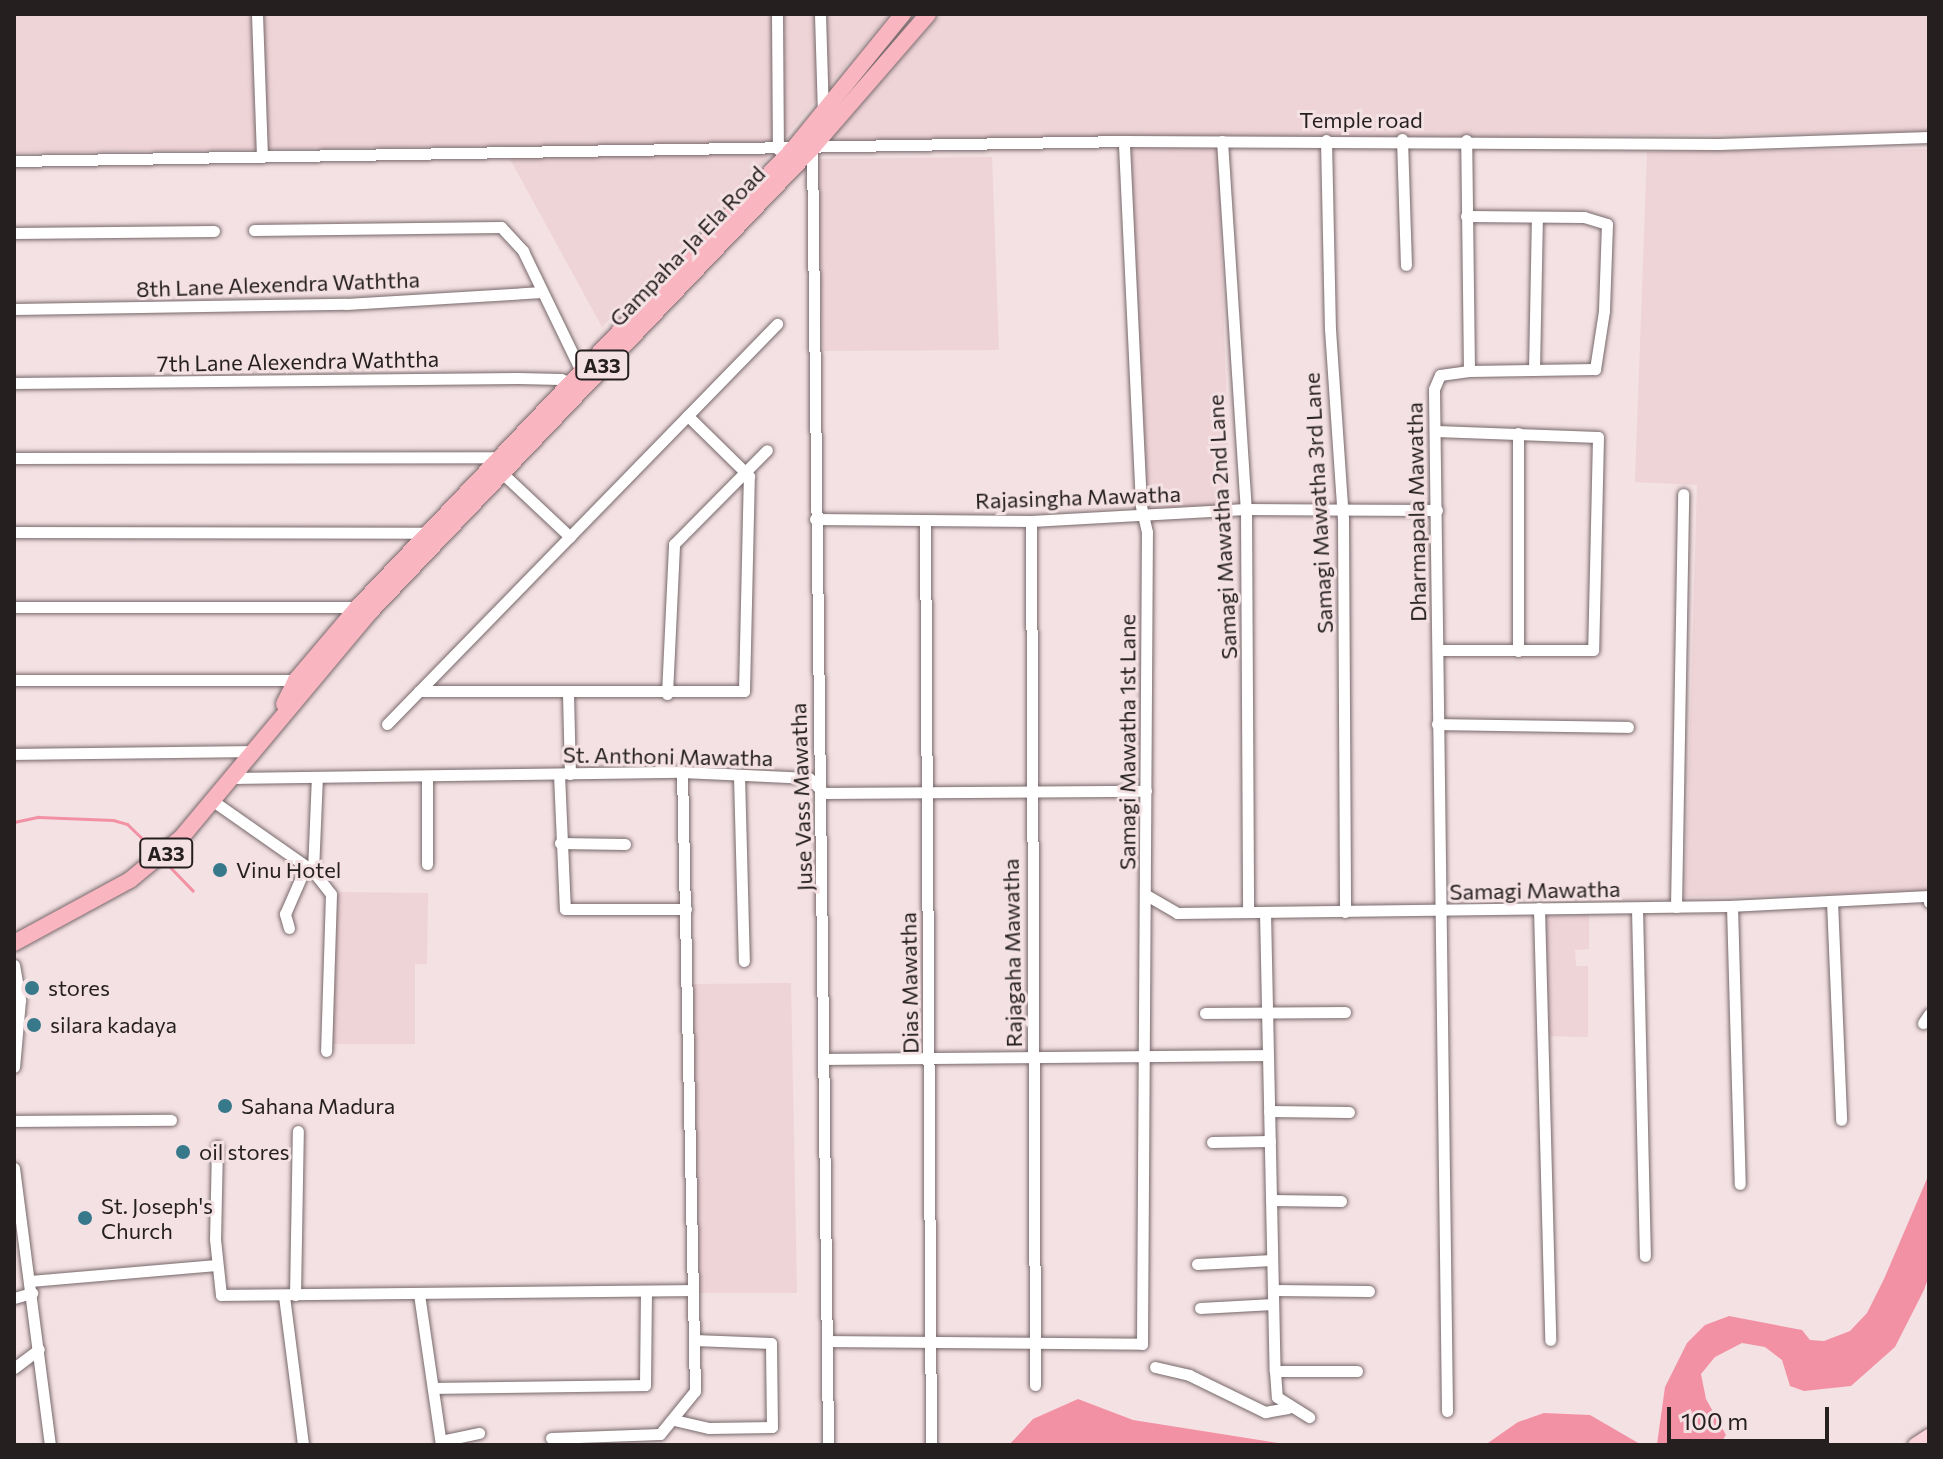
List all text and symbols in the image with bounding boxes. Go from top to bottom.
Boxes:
street label: Temple road [1299,107,1423,133]
street label: Gampaha-Ja Ela Road [604,160,770,332]
street label: 8th Lane Alexendra Waththa [136,266,420,302]
street label: 7th Lane Alexendra Waththa [157,345,439,377]
road number: A33 [574,349,630,381]
street label: Samagi Mawatha 3rd Lane [1298,372,1338,634]
street label: Samagi Mawatha 2nd Lane [1202,394,1242,660]
street label: Dharmapala Mawatha [1401,402,1431,622]
street label: Rajasingha Mawatha [975,480,1181,514]
street label: Samagi Mawatha 1st Lane [1114,614,1140,870]
street label: Juse Vass Mawatha [785,702,817,892]
street label: St. Anthoni Mawatha [563,741,773,771]
road number: A33 [138,837,194,869]
place label: Vinu Hotel [236,857,341,883]
street label: Rajagaha Mawatha [997,858,1027,1048]
marker: Vinu Hotel [211,861,229,879]
street label: Samagi Mawatha [1449,875,1621,905]
street label: Dias Mawatha [895,912,923,1054]
place label: stores [48,975,110,1001]
marker: stores [23,979,41,997]
place label: silara kadaya [50,1012,177,1038]
marker: silara kadaya [25,1016,43,1034]
place label: Sahana Madura [241,1093,395,1119]
marker: Sahana Madura [216,1097,234,1115]
place label: oil stores [199,1139,290,1165]
marker: oil stores [174,1143,192,1161]
place label: St. Joseph's Church [101,1192,213,1244]
marker: St. Joseph's Church [76,1209,94,1227]
scale bar [1671,1391,1833,1441]
text: 100 m [1681,1406,1748,1435]

